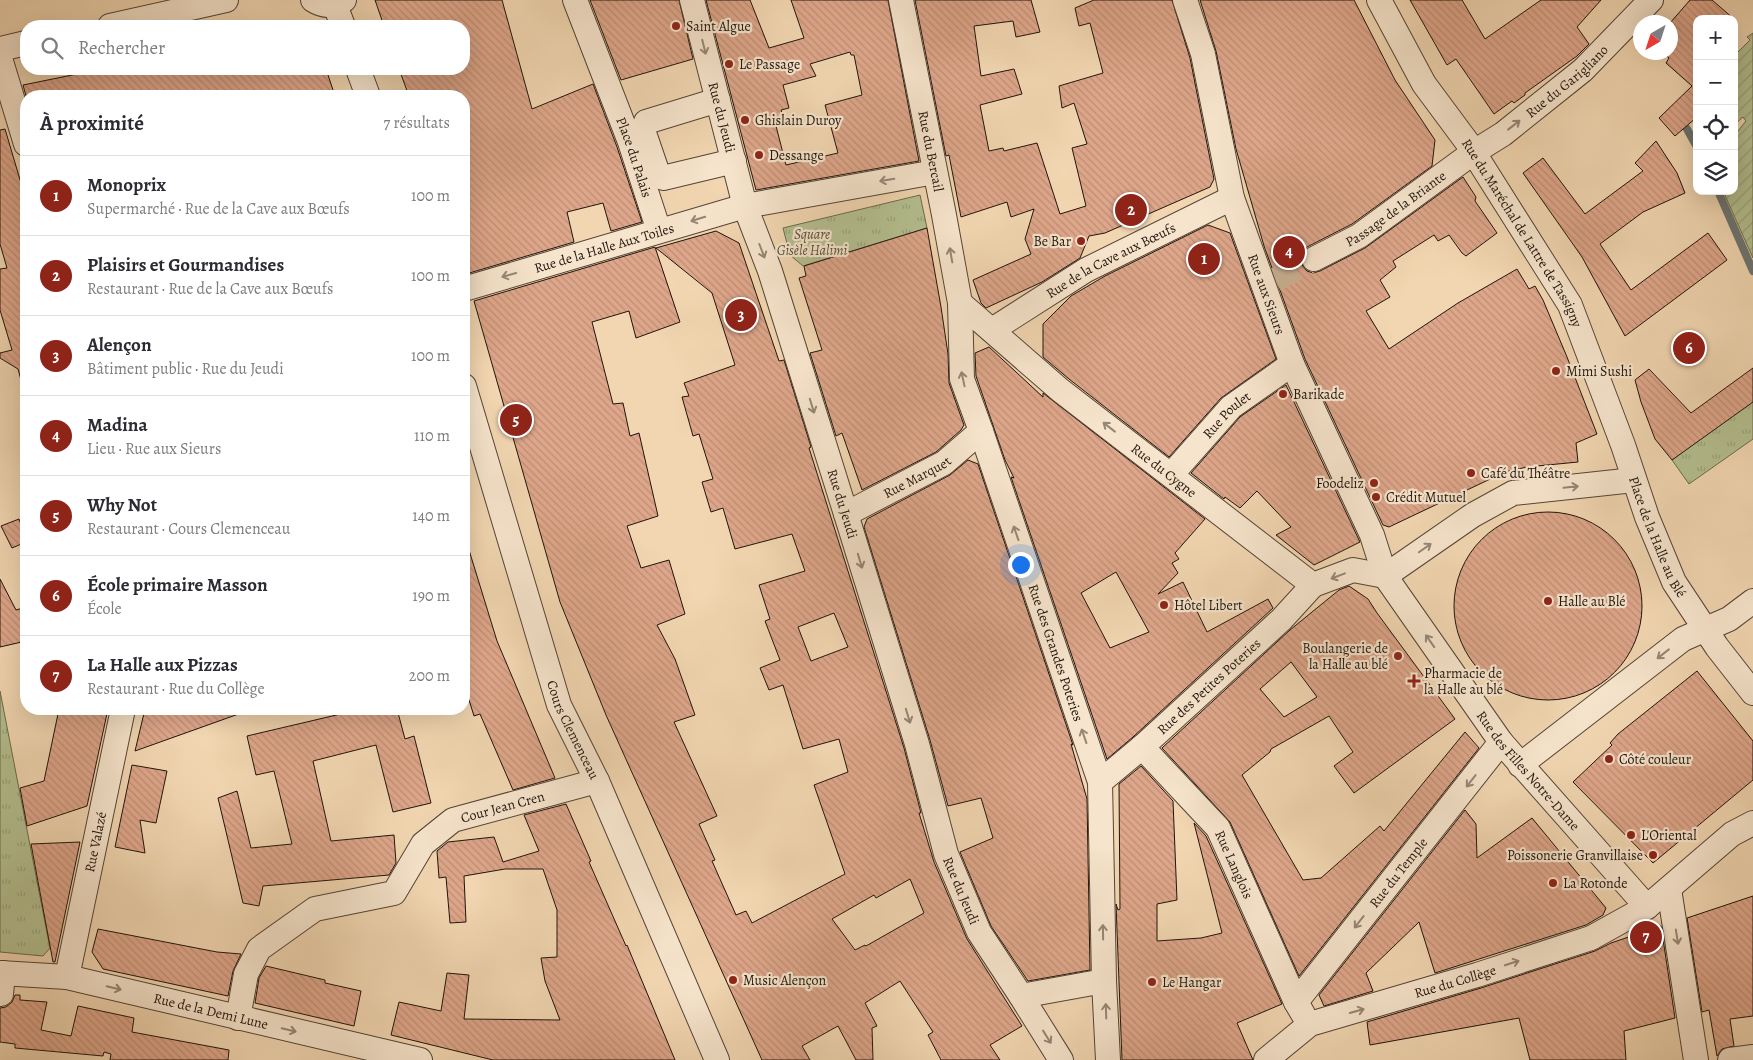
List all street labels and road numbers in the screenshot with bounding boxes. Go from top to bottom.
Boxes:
street label: Rue du Garigliano [1522,41,1613,122]
street label: Rue du Jeudi [703,80,740,155]
street label: Rue du Bercail [913,109,948,194]
street label: Place du Palais [611,114,656,200]
street label: Rue du Maréchal de Lattre de Tassigny [1457,135,1587,331]
street label: Passage de la Briante [1342,167,1450,251]
street label: Rue de la Halle Aux Toiles [532,218,676,278]
street label: Rue de la Cave aux Bœufs [1043,218,1179,303]
street label: Rue aux Sieurs [1243,251,1290,337]
street label: Rue Poulet [1198,387,1255,443]
street label: Rue du Cygne [1127,439,1201,502]
street label: Rue Marquet [880,452,956,503]
street label: Rue du Jeudi [822,466,862,541]
street label: Place de la Halle au Blé [1624,474,1691,601]
street label: Rue des Grandes Poteries [1024,581,1088,724]
street label: Rue des Petites Poteries [1153,634,1265,739]
street label: Cours Clemenceau [542,678,604,783]
street label: Rue des Filles Notre-Dame [1472,707,1584,835]
street label: Cour Jean Cren [459,787,547,828]
street label: Rue Valazé [80,810,111,874]
street label: Rue Langlois [1210,827,1258,902]
street label: Rue du Temple [1365,834,1432,912]
street label: Rue du Jeudi [938,854,984,928]
street label: Rue du Collège [1412,960,1498,1003]
street label: Rue de la Demi Lune [152,989,270,1034]

